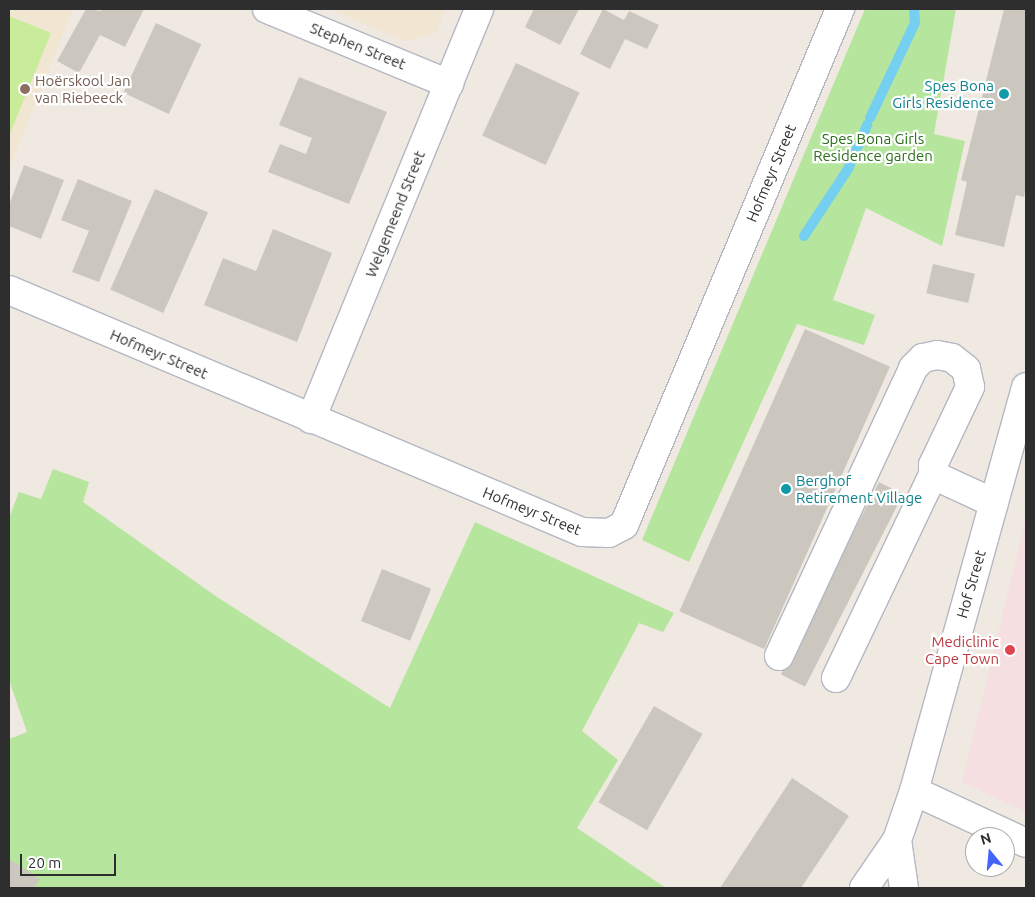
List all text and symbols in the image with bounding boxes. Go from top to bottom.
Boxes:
street label: Stephen Street [308,19,408,73]
place label: Hoërskool Jan van Riebeeck [35,71,131,106]
place label: Spes Bona Girls Residence [892,76,994,111]
marker: Hoërskool Jan van Riebeeck [19,83,31,95]
marker: Spes Bona Girls Residence [998,88,1010,100]
street label: Hofmeyr Street [742,121,800,225]
park label: Spes Bona Girls Residence garden [813,129,933,164]
street label: Welgemeend Street [361,148,429,280]
street label: Hofmeyr Street [107,325,211,383]
place label: Berghof Retirement Village [796,471,922,506]
street label: Hofmeyr Street [480,483,584,539]
marker: Berghof Retirement Village [780,483,792,495]
street label: Hof Street [953,548,989,620]
place label: Mediclinic Cape Town [925,632,999,667]
marker: Mediclinic Cape Town [1003,643,1017,657]
north arrow [965,827,1015,877]
text: N [979,829,993,848]
scale bar [22,844,119,876]
text: 20 m [28,854,61,871]

